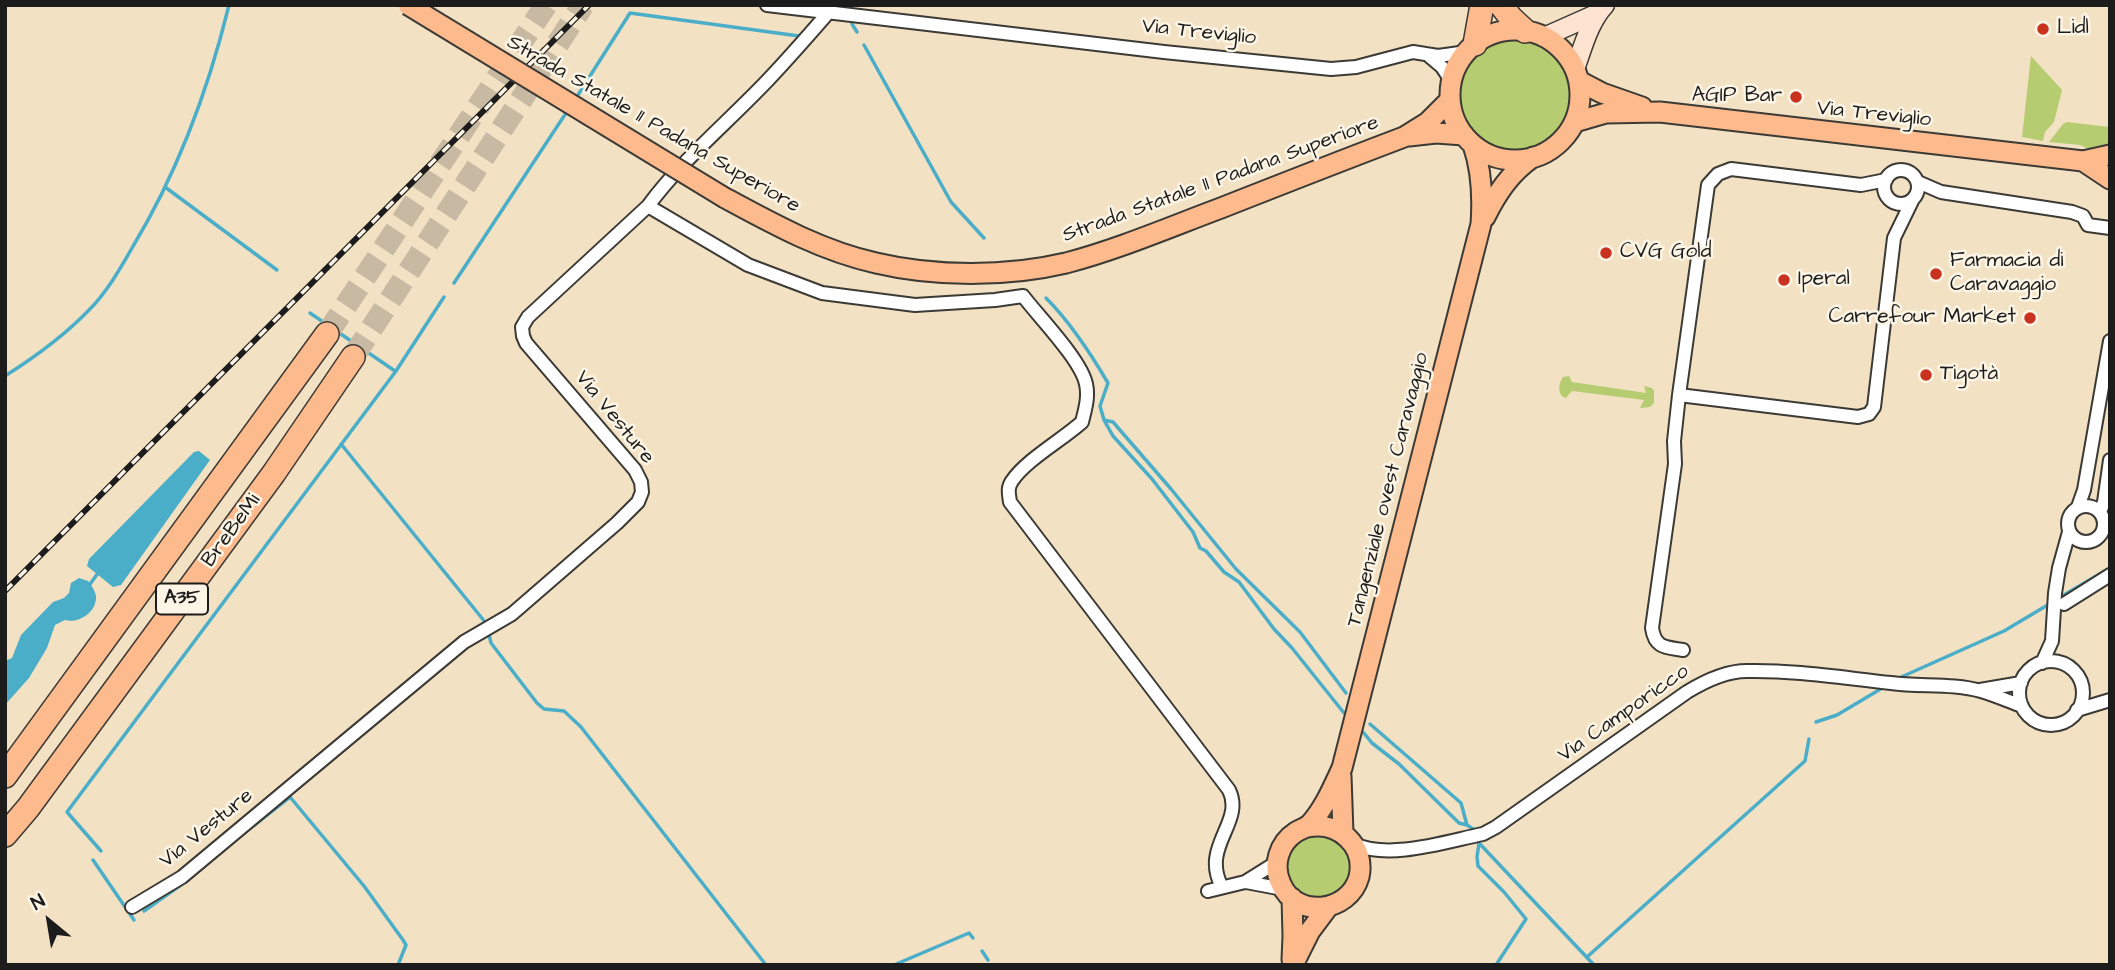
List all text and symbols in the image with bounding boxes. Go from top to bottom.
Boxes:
street label: Via Treviglio [1141,14,1257,52]
place label: Lidl [2057,16,2089,42]
marker: Lidl [2035,21,2051,37]
street label: Strada Statale 11 Padana Superiore [502,30,804,220]
place label: AGIP Bar [1692,84,1782,110]
marker: AGIP Bar [1788,89,1804,105]
street label: Via Treviglio [1816,96,1932,134]
street label: Strada Statale 11 Padana Superiore [1059,111,1383,249]
place label: CVG Gold [1620,240,1711,266]
marker: CVG Gold [1598,245,1614,261]
place label: Farmacia di Caravaggio [1950,249,2063,299]
marker: Farmacia di Caravaggio [1928,266,1944,282]
place label: Iperal [1798,267,1850,293]
marker: Iperal [1776,272,1792,288]
place label: Carrefour Market [1829,305,2016,331]
marker: Carrefour Market [2022,310,2038,326]
street label: Tangenziale ovest Caravaggio [1343,350,1435,630]
place label: Tigotà [1940,362,1998,388]
street label: Via Vesture [569,366,659,470]
marker: Tigotà [1918,367,1934,383]
street label: BreBeMi [197,489,267,573]
road number: A35 [156,584,208,614]
street label: Via Camporicco [1554,660,1694,768]
street label: Via Vesture [155,784,259,874]
north arrow [14,886,84,956]
text: N [26,888,50,917]

